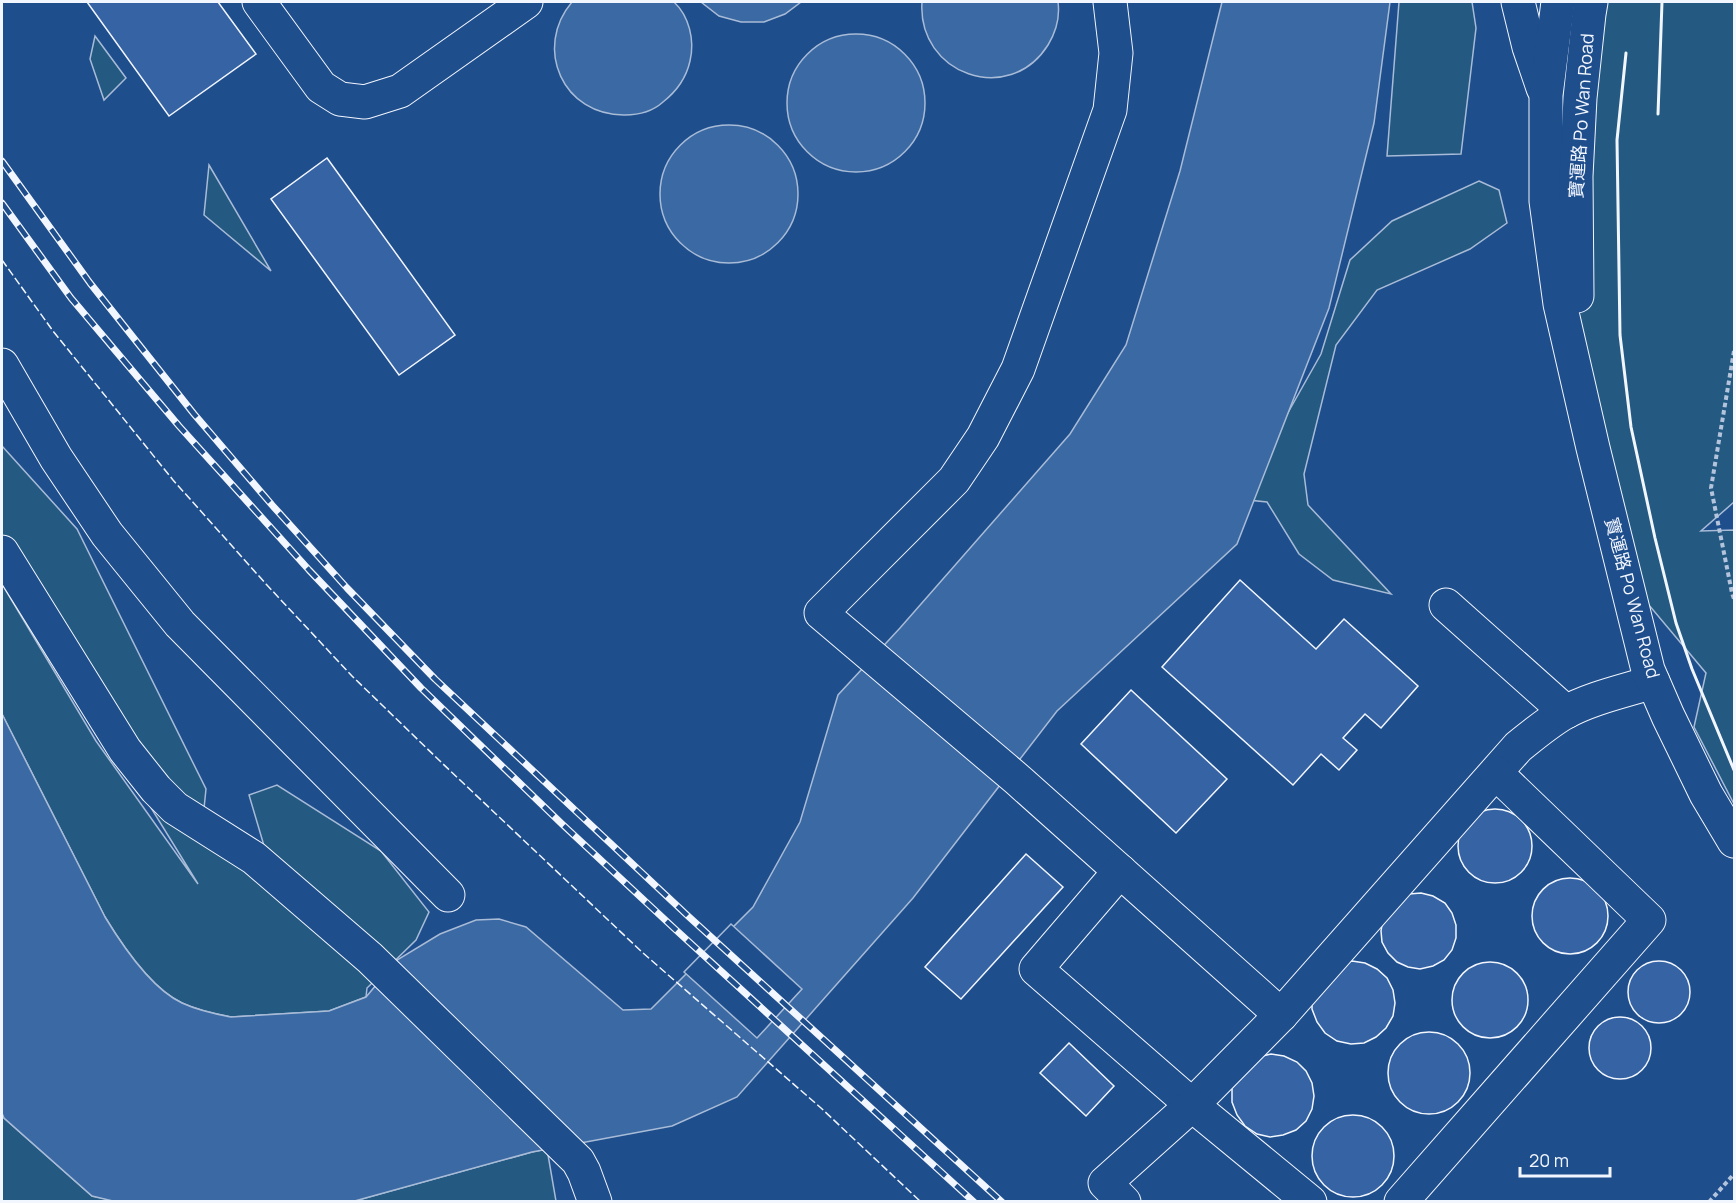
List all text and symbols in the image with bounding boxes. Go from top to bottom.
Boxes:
street label: 寶運路 Po Wan Road [1563,32,1599,199]
street label: 寶運路 Po Wan Road [1600,515,1666,681]
scale bar [1520,1140,1610,1178]
text: 20 m [1529,1148,1569,1172]

